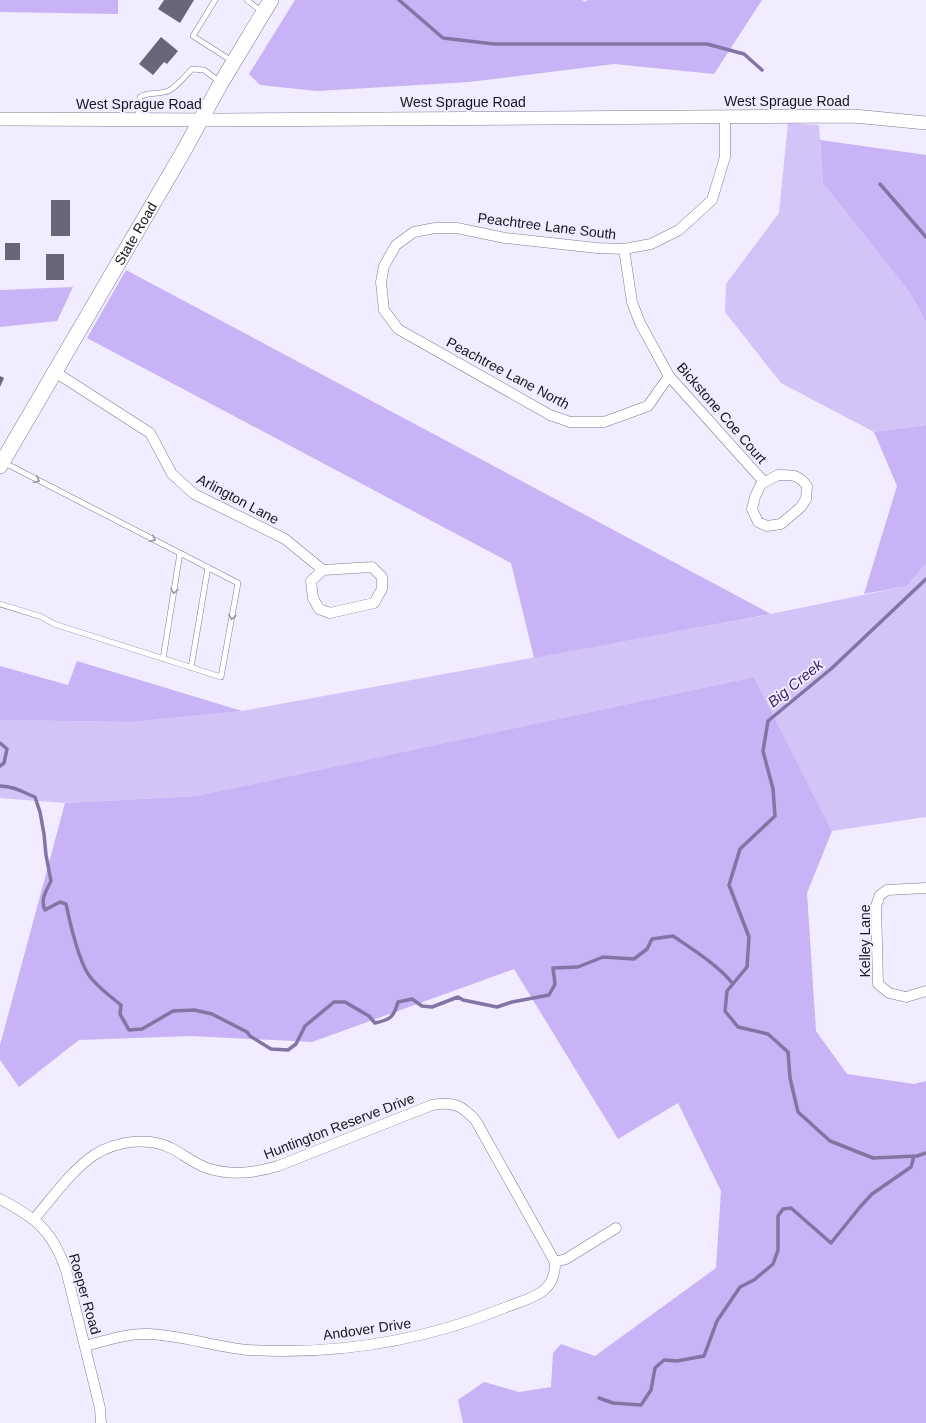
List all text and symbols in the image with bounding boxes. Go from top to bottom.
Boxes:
street label: West Sprague Road [724,93,850,109]
street label: West Sprague Road [400,94,526,110]
street label: West Sprague Road [76,96,202,112]
street label: State Road [111,199,160,268]
street label: Peachtree Lane South [477,210,617,242]
street label: Peachtree Lane North [444,334,572,412]
street label: Bickstone Coe Court [674,359,770,467]
street label: Arlington Lane [194,471,282,527]
one-way arrow [33,475,40,483]
one-way arrow [149,534,156,542]
one-way arrow [170,588,179,594]
one-way arrow [228,614,236,620]
water label: Big Creek [764,655,827,710]
street label: Kelley Lane [857,904,873,978]
street label: Huntington Reserve Drive [261,1090,417,1162]
street label: Roeper Road [66,1252,104,1336]
street label: Andover Drive [322,1315,412,1343]

